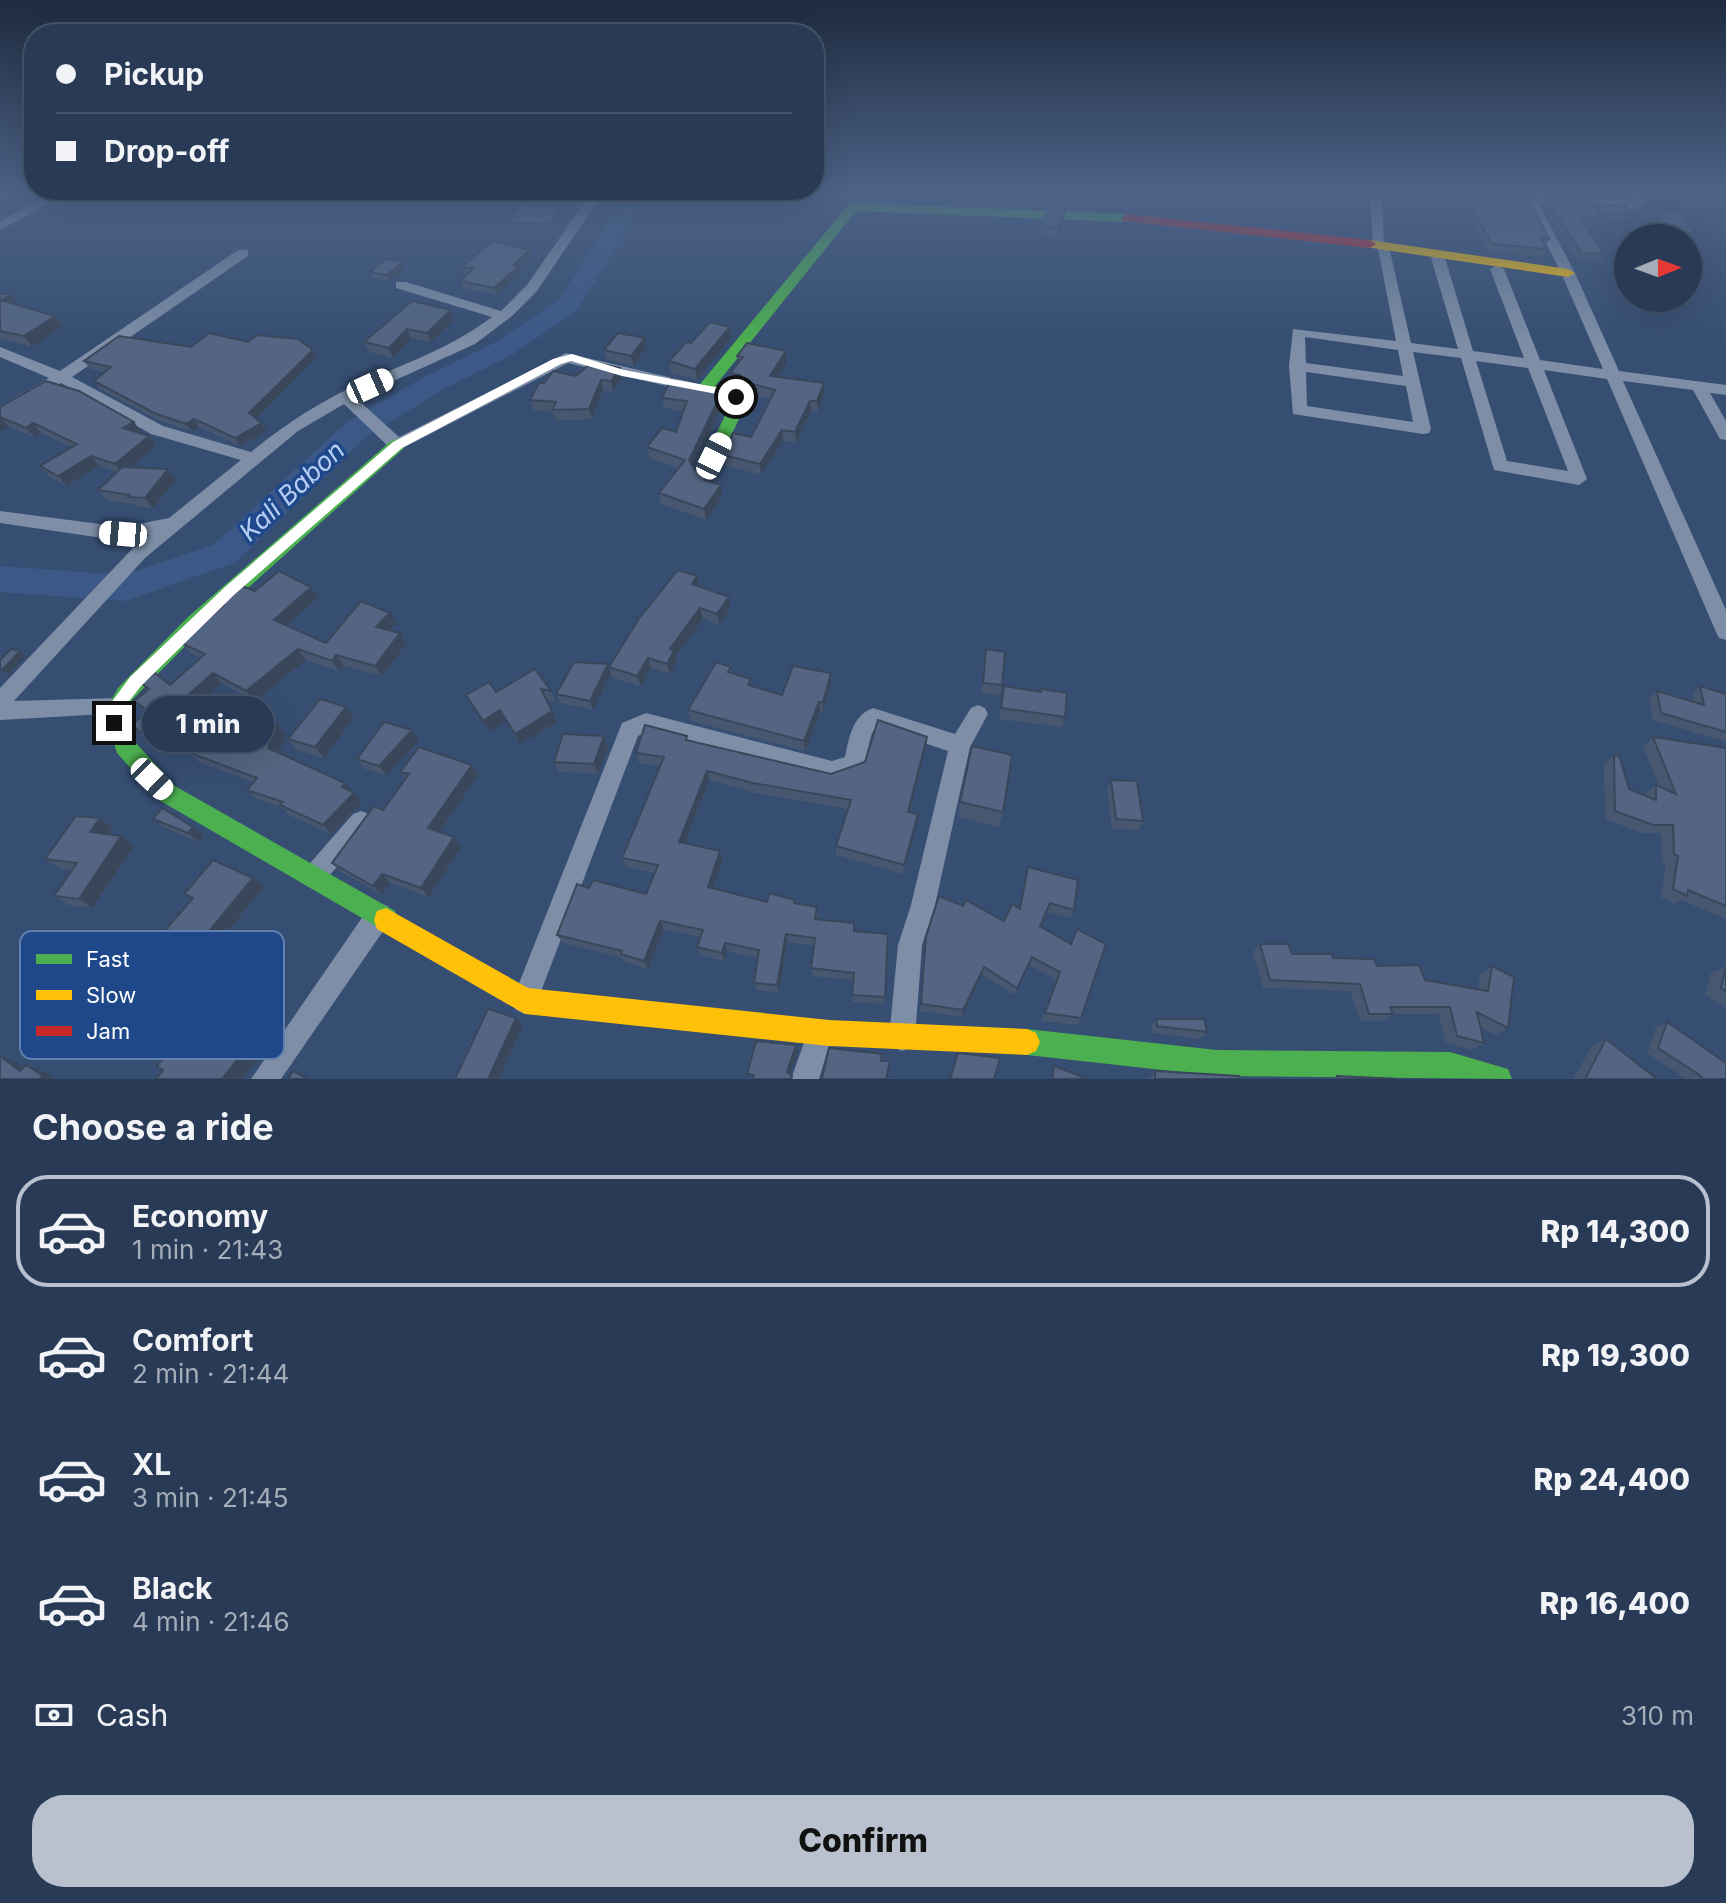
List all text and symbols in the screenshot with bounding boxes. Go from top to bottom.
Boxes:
text: Pickup [104,56,204,92]
text: Drop-off [104,133,230,169]
north arrow [1614,224,1702,312]
map controls [1614,224,1702,312]
car [343,365,397,407]
route start [718,379,754,415]
car [693,429,735,483]
water label: Kali Babon [233,434,351,547]
car [98,520,148,548]
callout: 1 min [142,695,274,751]
route end [96,705,132,741]
text: 1 min [175,708,241,739]
car [126,754,178,804]
legend [20,931,284,1059]
text: Fast [86,946,130,972]
text: Slow [86,982,136,1008]
text: Jam [86,1018,130,1044]
text: Choose a ride [32,1105,274,1149]
icon: car [36,1195,108,1267]
text: Economy [132,1198,268,1234]
text: Rp 14,300 [1540,1213,1690,1249]
text: 1 min · 21:43 [132,1234,283,1265]
icon: car [36,1319,108,1391]
text: Comfort [132,1322,253,1358]
text: Rp 19,300 [1541,1337,1690,1373]
text: 2 min · 21:44 [132,1358,289,1389]
icon: car [36,1443,108,1515]
text: XL [132,1446,171,1482]
text: Rp 24,400 [1533,1461,1690,1497]
text: 3 min · 21:45 [132,1482,288,1513]
icon: car [36,1567,108,1639]
text: Black [132,1570,212,1606]
text: Rp 16,400 [1539,1585,1690,1621]
text: 4 min · 21:46 [132,1606,290,1637]
icon: cash [32,1693,76,1737]
text: Cash [96,1697,168,1733]
text: 310 m [1621,1700,1694,1731]
button: Confirm [32,1795,1694,1887]

